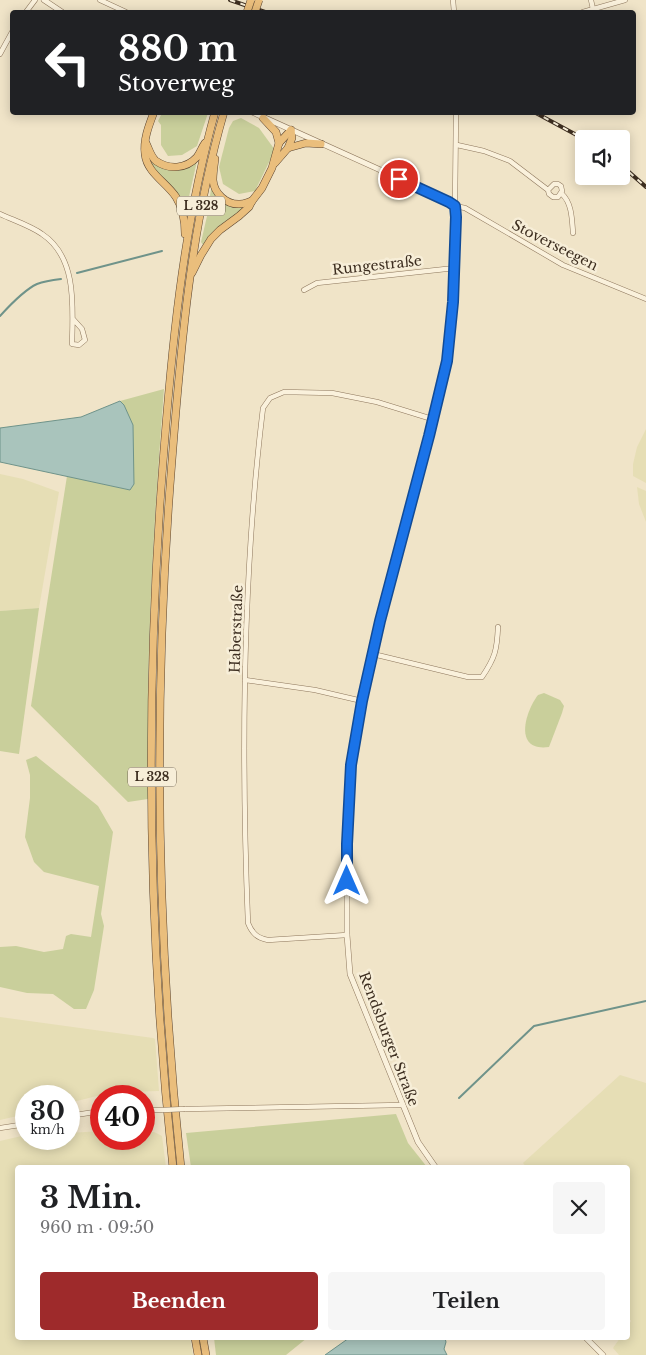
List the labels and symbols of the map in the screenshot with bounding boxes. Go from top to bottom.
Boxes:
pin [378,158,420,200]
road number: L 328 [177,197,225,216]
street label: Stoverseegen [509,216,601,275]
street label: Rungestraße [331,251,423,279]
street label: Haberstraße [225,585,247,673]
road number: L 328 [128,768,176,786]
position arrow [320,854,372,906]
street label: Rendsburger Straße [355,969,423,1109]
speed limit sign: 40 [90,1085,155,1150]

